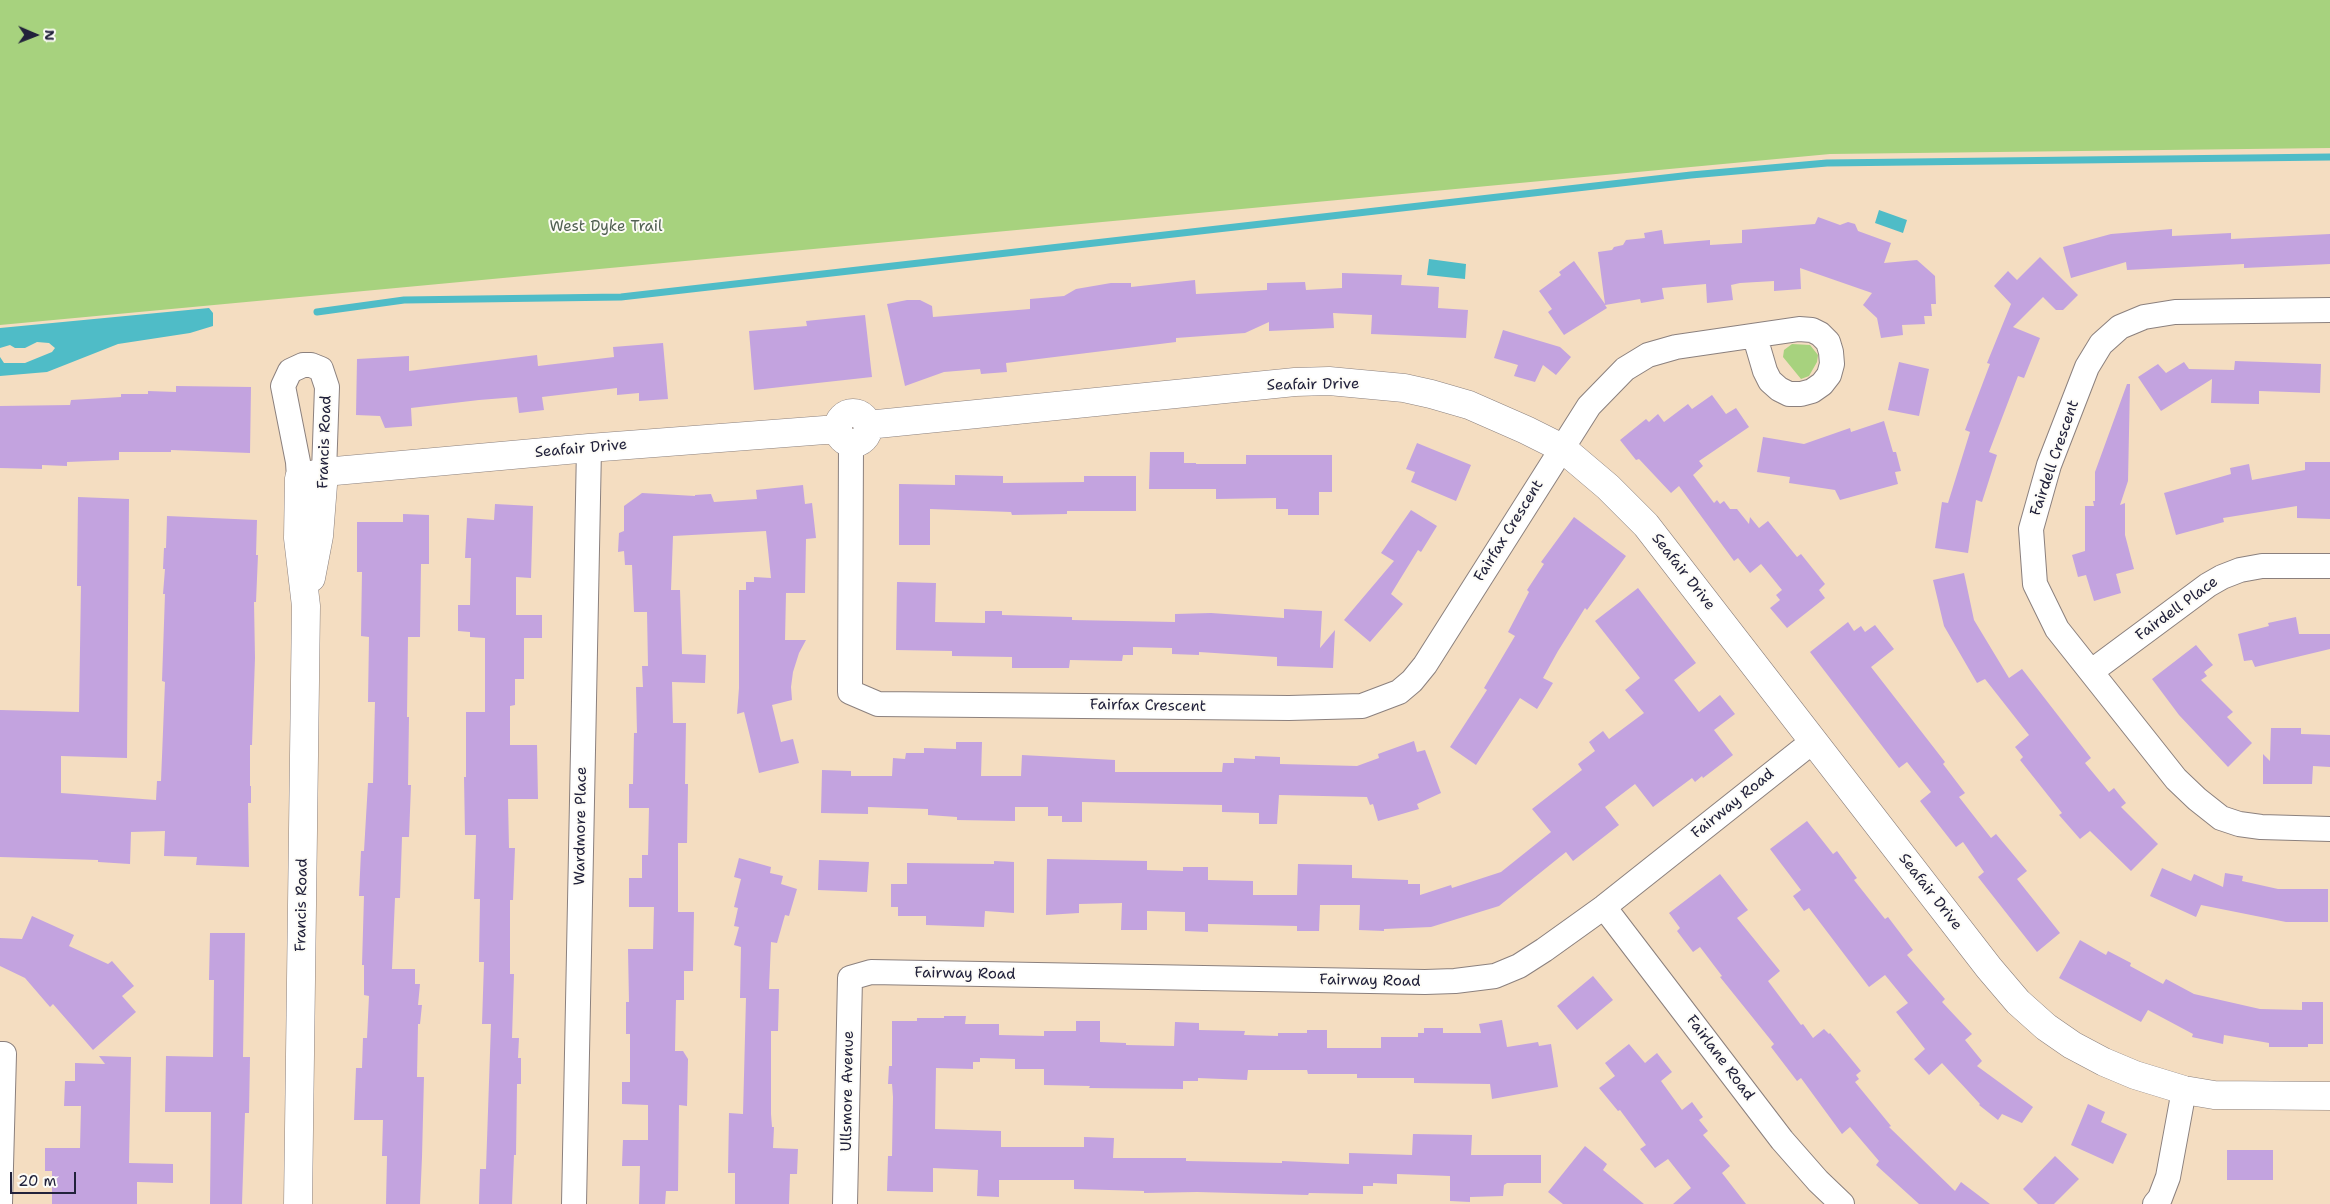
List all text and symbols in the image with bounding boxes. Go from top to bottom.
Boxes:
north arrow [10,10,60,60]
text: N [41,30,59,41]
park label: West Dyke Trail [549,218,663,236]
street label: Seafair Drive [1267,375,1359,395]
street label: Francis Road [314,395,336,489]
street label: Fairdell Crescent [2027,398,2083,518]
street label: Seafair Drive [534,436,628,462]
street label: Fairfax Crescent [1471,477,1547,585]
street label: Seafair Drive [1647,530,1719,614]
street label: Fairdell Place [2132,573,2222,645]
street label: Fairfax Crescent [1090,696,1206,716]
street label: Fairway Road [1688,765,1778,843]
street label: Wardmore Place [571,767,591,885]
street label: Seafair Drive [1894,850,1966,934]
street label: Francis Road [292,858,312,952]
street label: Fairway Road [914,964,1016,984]
street label: Fairway Road [1319,971,1421,991]
street label: Fairlane Road [1682,1012,1758,1104]
street label: Ullsmore Avenue [838,1031,858,1151]
scale bar [12,1162,79,1194]
text: 20 m [18,1171,57,1191]

